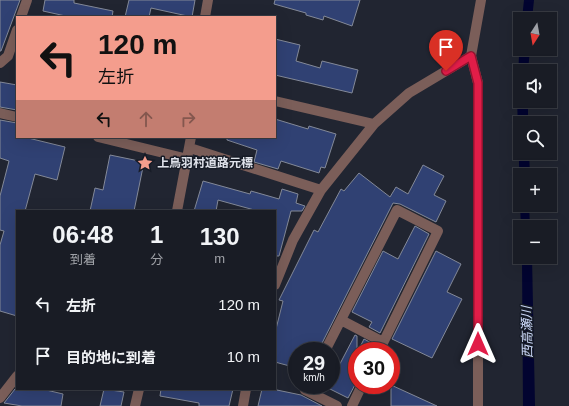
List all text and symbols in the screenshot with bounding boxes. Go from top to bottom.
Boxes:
north arrow [513,12,557,56]
map controls [513,12,557,264]
text: 120 m [98,29,177,60]
pin [429,30,463,71]
icon: left [32,32,84,84]
icon: arrive [435,36,457,58]
button: sound [513,64,557,108]
text: 左折 [98,67,134,87]
icon: left [93,108,115,130]
icon: ahead [135,108,157,130]
icon: right [177,108,199,130]
button: search [513,116,557,160]
place icon: 上鳥羽村道路元標 [136,154,154,172]
place label: 上鳥羽村道路元標 [157,156,253,170]
button: + [513,168,557,212]
button: − [513,220,557,264]
text: 06:48 [52,221,114,248]
text: 1 [150,221,163,248]
text: 130 [200,223,240,250]
text: m [214,251,225,266]
text: 到着 [70,252,96,267]
text: 分 [150,252,163,267]
icon: left [32,293,54,315]
text: 120 m [218,296,260,313]
text: 左折 [66,297,96,314]
water label: 西高瀬川 [519,304,535,358]
position arrow [457,323,499,365]
speed limit sign: 30 [348,342,400,394]
icon: arrive [32,345,54,367]
text: 10 m [227,348,260,365]
text: 目的地に到着 [66,349,156,366]
text: 29 [303,352,325,374]
text: km/h [303,372,325,383]

